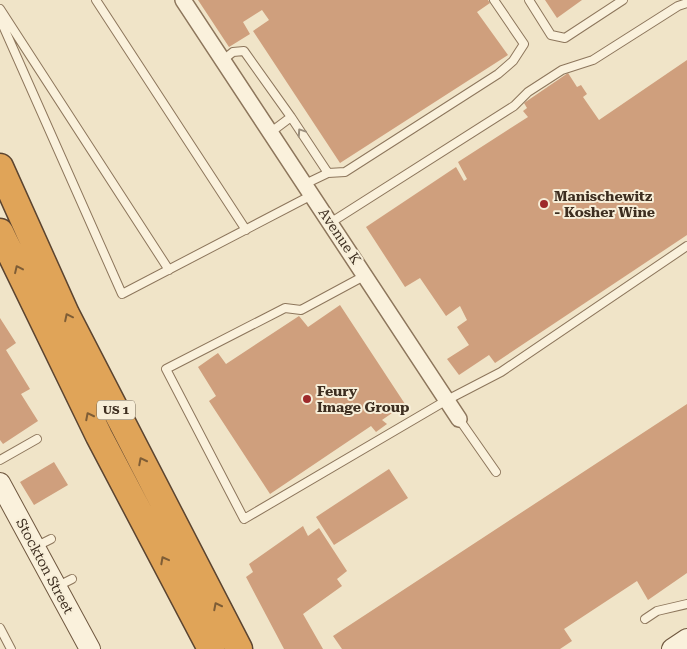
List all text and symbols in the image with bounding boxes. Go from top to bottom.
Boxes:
one-way arrow [298,128,307,138]
place label: Manischewitz - Kosher Wine [554,188,655,220]
marker: Manischewitz - Kosher Wine [538,198,550,210]
street label: Avenue K [315,205,365,267]
one-way arrow [14,266,24,275]
one-way arrow [64,313,74,322]
place label: Feury Image Group [317,383,409,415]
marker: Feury Image Group [301,393,313,405]
road number: US 1 [97,400,135,420]
one-way arrow [85,412,95,421]
one-way arrow [138,457,148,466]
street label: Stockton Street [13,516,77,616]
one-way arrow [160,556,170,565]
one-way arrow [213,602,223,611]

